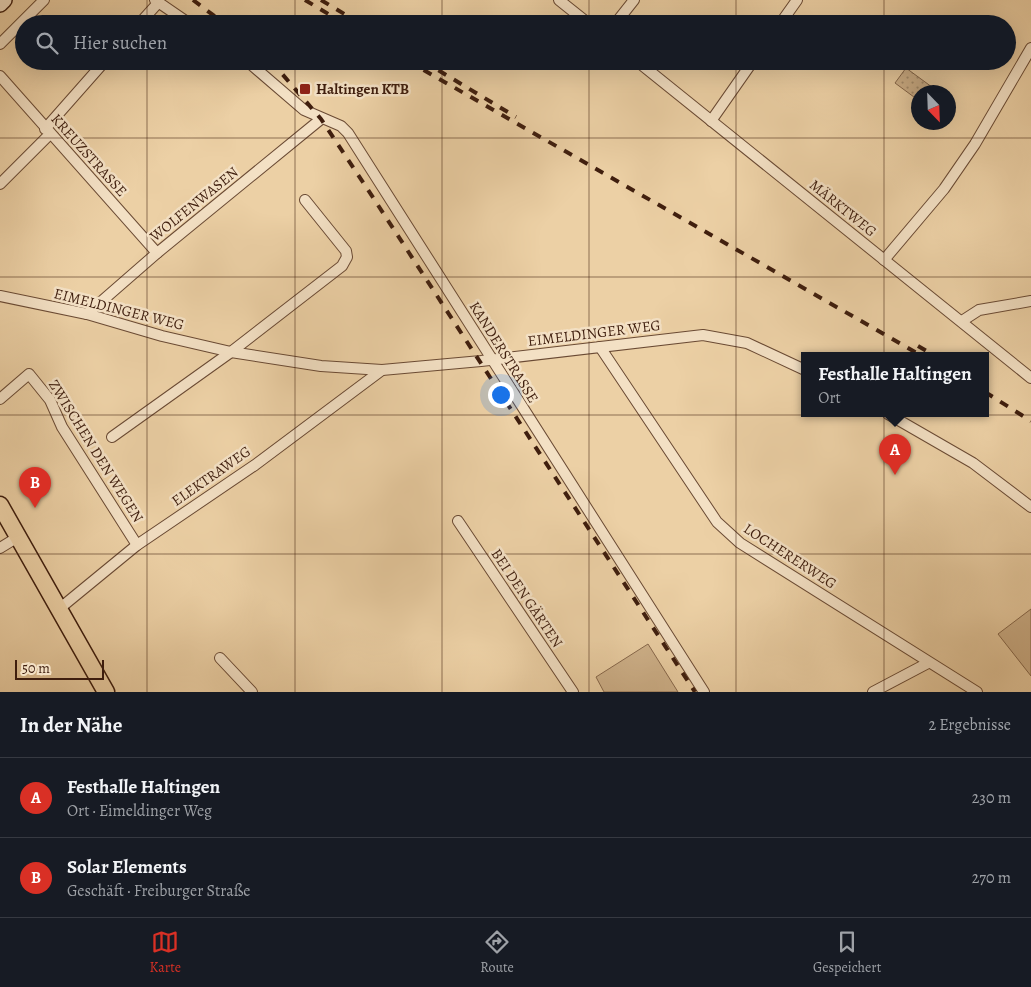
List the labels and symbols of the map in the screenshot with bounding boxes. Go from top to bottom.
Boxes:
place label: Haltingen KTB [316,79,409,99]
marker: Haltingen KTB [298,82,312,96]
north arrow [911,85,956,130]
street label: KREUZSTRASSE [46,109,132,201]
street label: WOLFENWASEN [145,162,243,246]
street label: MÄRKTWEG [805,175,881,241]
street label: EIMELDINGER WEG [52,283,186,335]
street label: KANDERSTRASSE [465,297,543,407]
street label: EIMELDINGER WEG [527,315,661,351]
street label: ZWISCHEN DEN WEGEN [44,376,148,526]
your location [488,382,514,408]
pin: A [879,434,911,475]
street label: ELEKTRAWEG [167,441,255,511]
pin: B [19,467,51,508]
street label: LOCHERERWEG [740,519,840,593]
street label: BEI DEN GÄRTEN [487,545,568,651]
scale bar [15,657,104,680]

